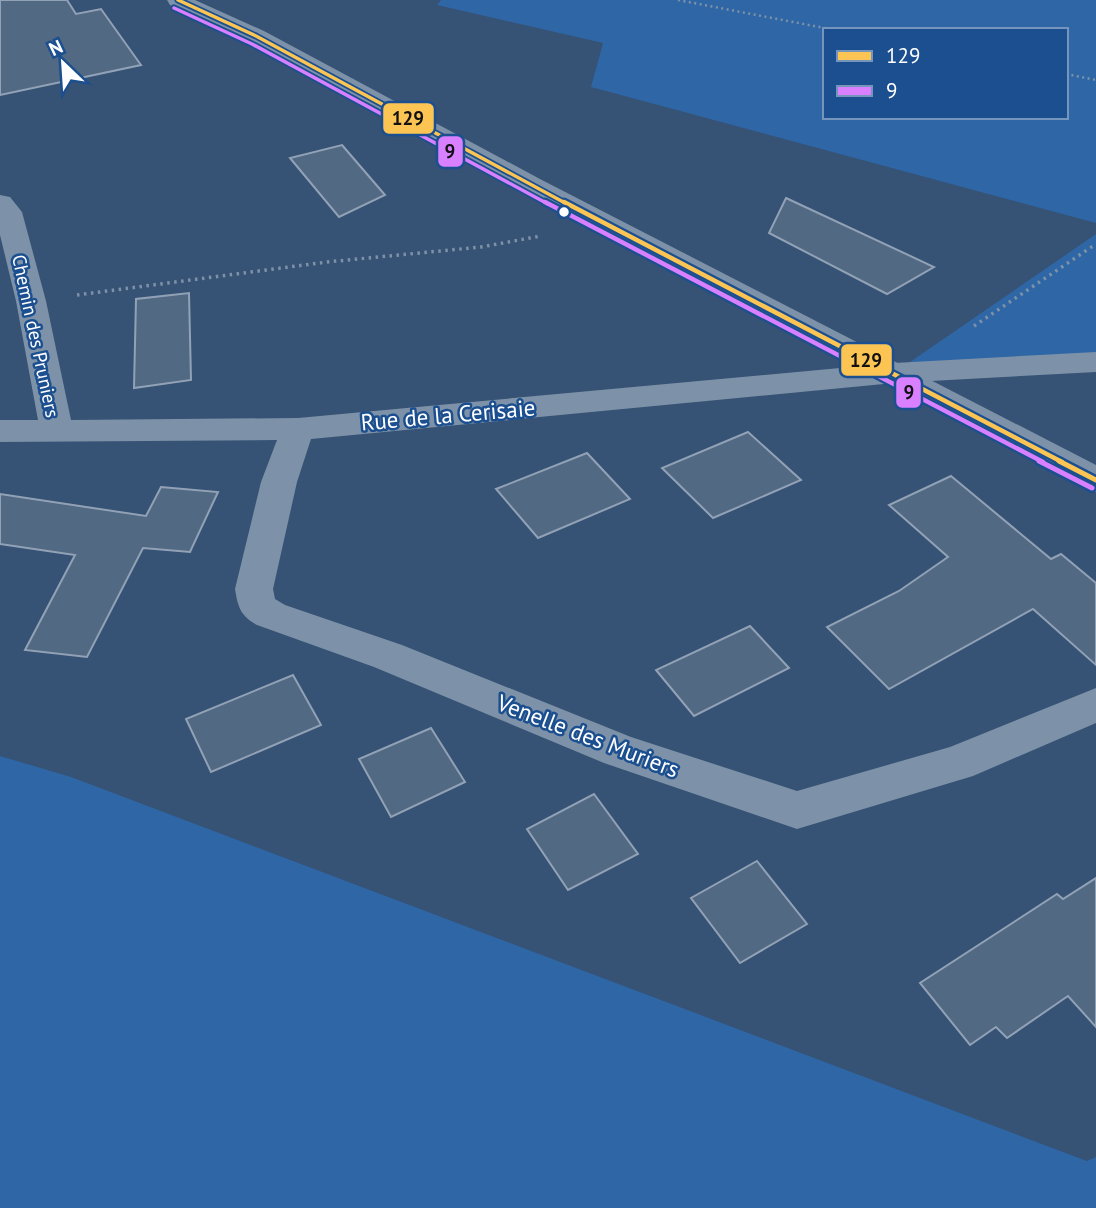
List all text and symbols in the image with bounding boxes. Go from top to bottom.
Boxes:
north arrow [28,28,98,98]
legend [823,28,1068,119]
text: N [45,34,67,61]
text: 129 [886,42,920,69]
text: 9 [886,77,897,104]
line badge: 129 [382,102,435,135]
text: 129 [392,106,424,130]
line badge: 9 [437,135,464,168]
text: 9 [445,139,455,163]
unlabelled marker [557,205,571,219]
street label: Chemin des Pruniers [7,252,65,420]
line badge: 129 [840,343,893,377]
text: 129 [850,348,882,372]
line badge: 9 [895,376,922,409]
text: 9 [904,380,914,404]
street label: Rue de la Cerisaie [359,392,536,437]
street label: Venelle des Muriers [492,687,683,784]

